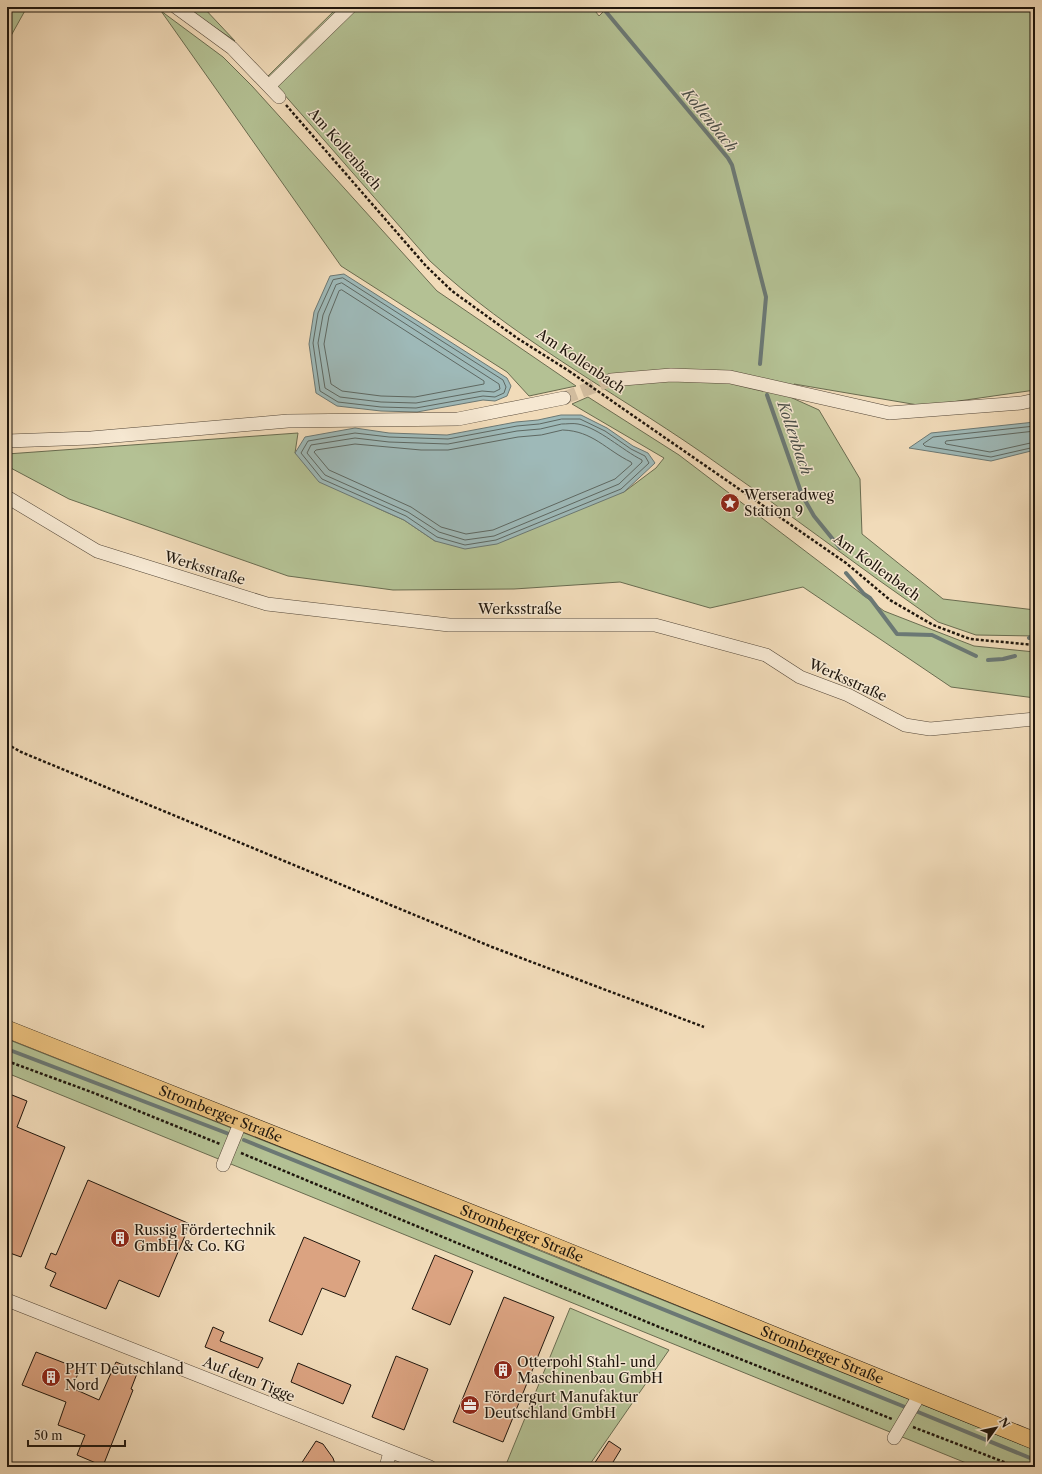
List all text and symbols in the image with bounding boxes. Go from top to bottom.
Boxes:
water label: Kollenbach [678,83,742,156]
street label: Am Kollenbach [304,103,386,194]
street label: Am Kollenbach [532,324,629,397]
water label: Kollenbach [773,398,816,477]
place label: Werseradweg Station 9 [743,486,834,520]
place icon: Werseradweg Station 9 [719,492,741,514]
street label: Am Kollenbach [829,529,924,605]
street label: Werksstraße [161,547,248,589]
street label: Werksstraße [477,600,562,618]
street label: Werksstraße [805,654,890,705]
street label: Stromberger Straße [156,1081,285,1146]
street label: Stromberger Straße [458,1201,587,1266]
place label: Russig Fördertechnik GmbH & Co. KG [134,1221,276,1255]
building icon: Russig Fördertechnik GmbH & Co. KG [109,1227,131,1249]
street label: Stromberger Straße [758,1322,887,1388]
street label: Auf dem Tigge [200,1352,298,1406]
place label: Otterpohl Stahl- und Maschinenbau GmbH [517,1353,663,1387]
building icon: Otterpohl Stahl- und Maschinenbau GmbH [492,1359,514,1381]
place label: PHT Deutschland Nord [65,1360,184,1394]
building icon: PHT Deutschland Nord [40,1366,62,1388]
place label: Fördergurt Manufaktur Deutschland GmbH [484,1388,638,1422]
office icon: Fördergurt Manufaktur Deutschland GmbH [459,1394,481,1416]
north arrow [976,1408,1016,1448]
text: N [996,1415,1013,1431]
scale bar [28,1422,125,1448]
text: 50 m [34,1428,63,1443]

